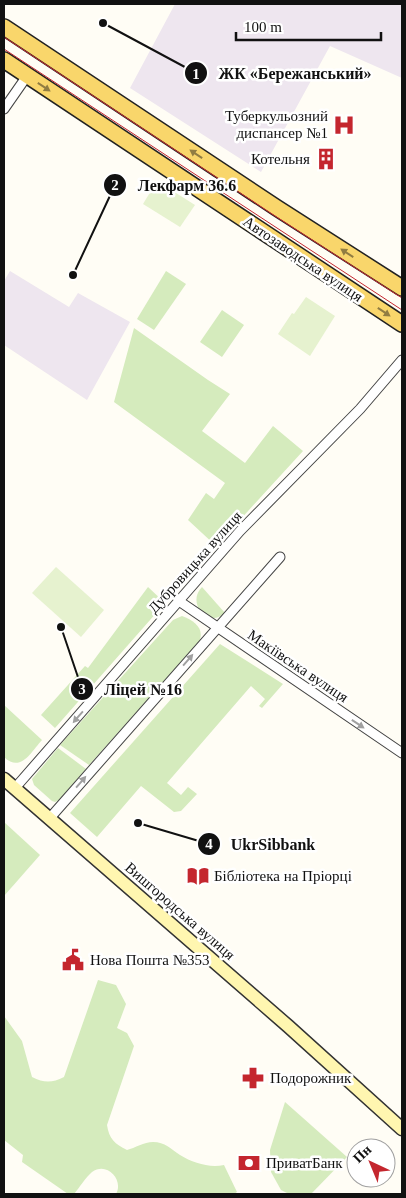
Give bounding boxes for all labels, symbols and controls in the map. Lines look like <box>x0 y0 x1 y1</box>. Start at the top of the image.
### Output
scale bar <box>236 10 381 42</box>
text: 100 m <box>244 19 282 35</box>
callout: ЖК «Бережанський» <box>184 58 382 89</box>
text: ЖК «Бережанський» <box>218 65 372 83</box>
text: 1 <box>192 66 200 82</box>
one-way arrow <box>38 83 51 92</box>
place label: Туберкульозний диспансер №1 <box>225 108 328 141</box>
hospital icon: Туберкульозний диспансер №1 <box>331 112 357 138</box>
building icon: Котельня <box>313 146 339 172</box>
one-way arrow <box>189 149 202 159</box>
place label: Котельня <box>251 151 310 167</box>
callout: Лекфарм 36.6 <box>103 170 246 201</box>
text: 2 <box>111 177 119 193</box>
text: Лекфарм 36.6 <box>138 177 236 195</box>
street label: Автозаводська вулиця <box>240 213 366 305</box>
one-way arrow <box>340 248 353 257</box>
one-way arrow <box>377 307 391 317</box>
street label: Дубровицька вулиця <box>145 508 245 616</box>
street label: Макіївська вулиця <box>245 627 351 706</box>
one-way arrow <box>183 653 194 666</box>
callout: Ліцей №16 <box>69 673 192 704</box>
text: 3 <box>78 681 86 697</box>
text: Ліцей №16 <box>104 681 182 698</box>
one-way arrow <box>72 710 83 723</box>
one-way arrow <box>352 719 365 729</box>
one-way arrow <box>75 776 86 788</box>
callout: UkrSibbank <box>196 829 326 860</box>
text: 4 <box>205 836 213 852</box>
text: UkrSibbank <box>231 836 315 853</box>
street label: Вишгородська вулиця <box>122 859 238 963</box>
library icon: Бібліотека на Пріорці <box>185 863 211 889</box>
place label: Бібліотека на Пріорці <box>214 868 352 884</box>
public building icon: Нова Пошта №353 <box>60 947 86 973</box>
place label: Нова Пошта №353 <box>90 952 209 968</box>
pharmacy icon: Подорожник <box>240 1065 266 1091</box>
place label: Подорожник <box>270 1070 352 1086</box>
north arrow <box>346 1138 396 1188</box>
text: Пн <box>350 1142 374 1166</box>
bank icon: ПриватБанк <box>236 1150 262 1176</box>
place label: ПриватБанк <box>266 1155 343 1171</box>

